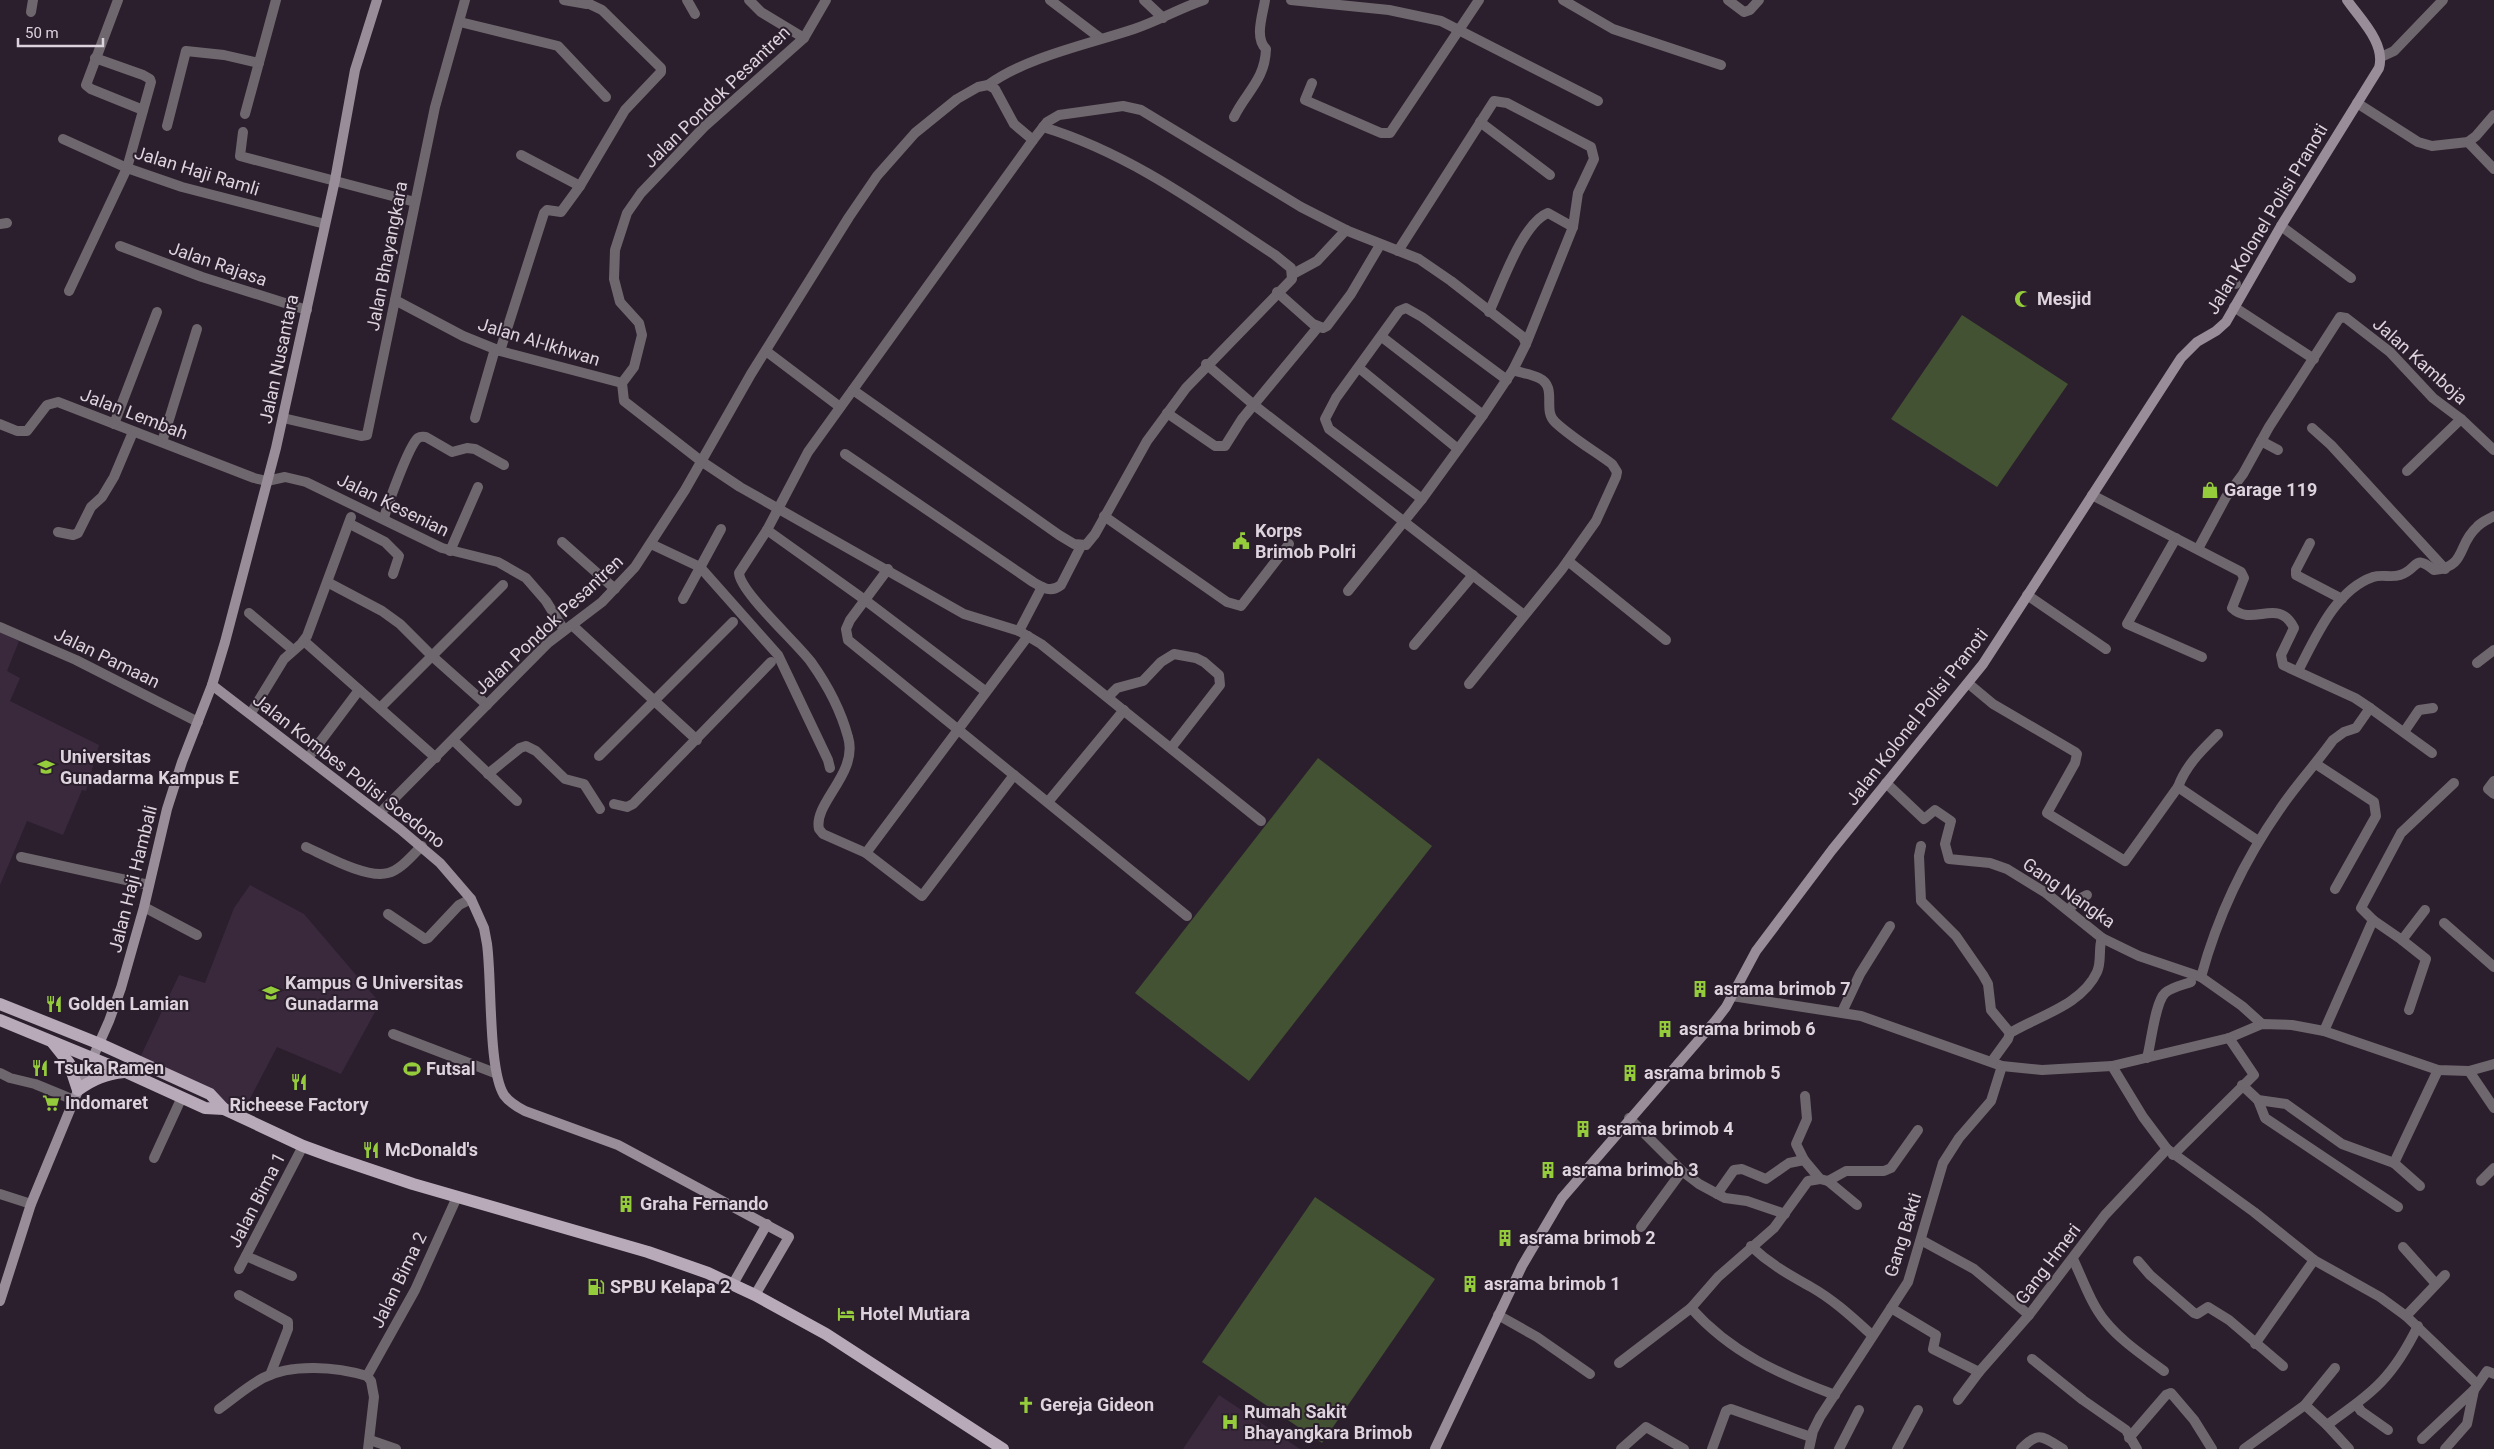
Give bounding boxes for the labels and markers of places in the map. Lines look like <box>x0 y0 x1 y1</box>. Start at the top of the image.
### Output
place label: Mesjid <box>2037 288 2091 309</box>
mosque icon: Mesjid <box>2013 289 2033 309</box>
place label: Garage 119 <box>2224 479 2317 500</box>
shop icon: Garage 119 <box>2200 480 2220 500</box>
place label: Korps Brimob Polri <box>1255 520 1356 562</box>
public building icon: Korps Brimob Polri <box>1231 531 1251 551</box>
place label: Universitas Gunadarma Kampus E <box>60 746 239 788</box>
school or university icon: Universitas Gunadarma Kampus E <box>36 757 56 777</box>
place label: Kampus G Universitas Gunadarma <box>285 972 463 1014</box>
place label: asrama brimob 7 <box>1714 978 1851 999</box>
building icon: asrama brimob 7 <box>1690 979 1710 999</box>
school or university icon: Kampus G Universitas Gunadarma <box>261 983 281 1003</box>
place label: Golden Lamian <box>68 993 189 1014</box>
restaurant icon: Golden Lamian <box>44 994 64 1014</box>
place label: asrama brimob 6 <box>1679 1018 1816 1039</box>
building icon: asrama brimob 6 <box>1655 1019 1675 1039</box>
place label: Tsuka Ramen <box>54 1057 164 1078</box>
restaurant icon: Tsuka Ramen <box>30 1058 50 1078</box>
place label: Futsal <box>426 1058 476 1079</box>
sports icon: Futsal <box>402 1059 422 1079</box>
place label: asrama brimob 5 <box>1644 1062 1781 1083</box>
building icon: asrama brimob 5 <box>1620 1063 1640 1083</box>
restaurant icon: Richeese Factory <box>289 1072 309 1092</box>
place label: Indomaret <box>65 1092 148 1113</box>
supermarket icon: Indomaret <box>41 1093 61 1113</box>
place label: Richeese Factory <box>229 1094 369 1115</box>
place label: asrama brimob 4 <box>1597 1118 1734 1139</box>
building icon: asrama brimob 4 <box>1573 1119 1593 1139</box>
place label: McDonald's <box>385 1139 478 1160</box>
restaurant icon: McDonald's <box>361 1140 381 1160</box>
place label: asrama brimob 3 <box>1562 1159 1699 1180</box>
building icon: asrama brimob 3 <box>1538 1160 1558 1180</box>
place label: Graha Fernando <box>640 1193 769 1214</box>
building icon: Graha Fernando <box>616 1194 636 1214</box>
place label: asrama brimob 2 <box>1519 1227 1656 1248</box>
building icon: asrama brimob 2 <box>1495 1228 1515 1248</box>
place label: asrama brimob 1 <box>1484 1273 1621 1294</box>
building icon: asrama brimob 1 <box>1460 1274 1480 1294</box>
place label: SPBU Kelapa 2 <box>610 1276 730 1297</box>
fuel station icon: SPBU Kelapa 2 <box>586 1277 606 1297</box>
place label: Hotel Mutiara <box>860 1303 971 1324</box>
hotel icon: Hotel Mutiara <box>836 1304 856 1324</box>
place label: Gereja Gideon <box>1040 1394 1154 1415</box>
church icon: Gereja Gideon <box>1016 1395 1036 1415</box>
place label: Rumah Sakit Bhayangkara Brimob <box>1244 1401 1412 1443</box>
hospital icon: Rumah Sakit Bhayangkara Brimob <box>1220 1412 1240 1432</box>

